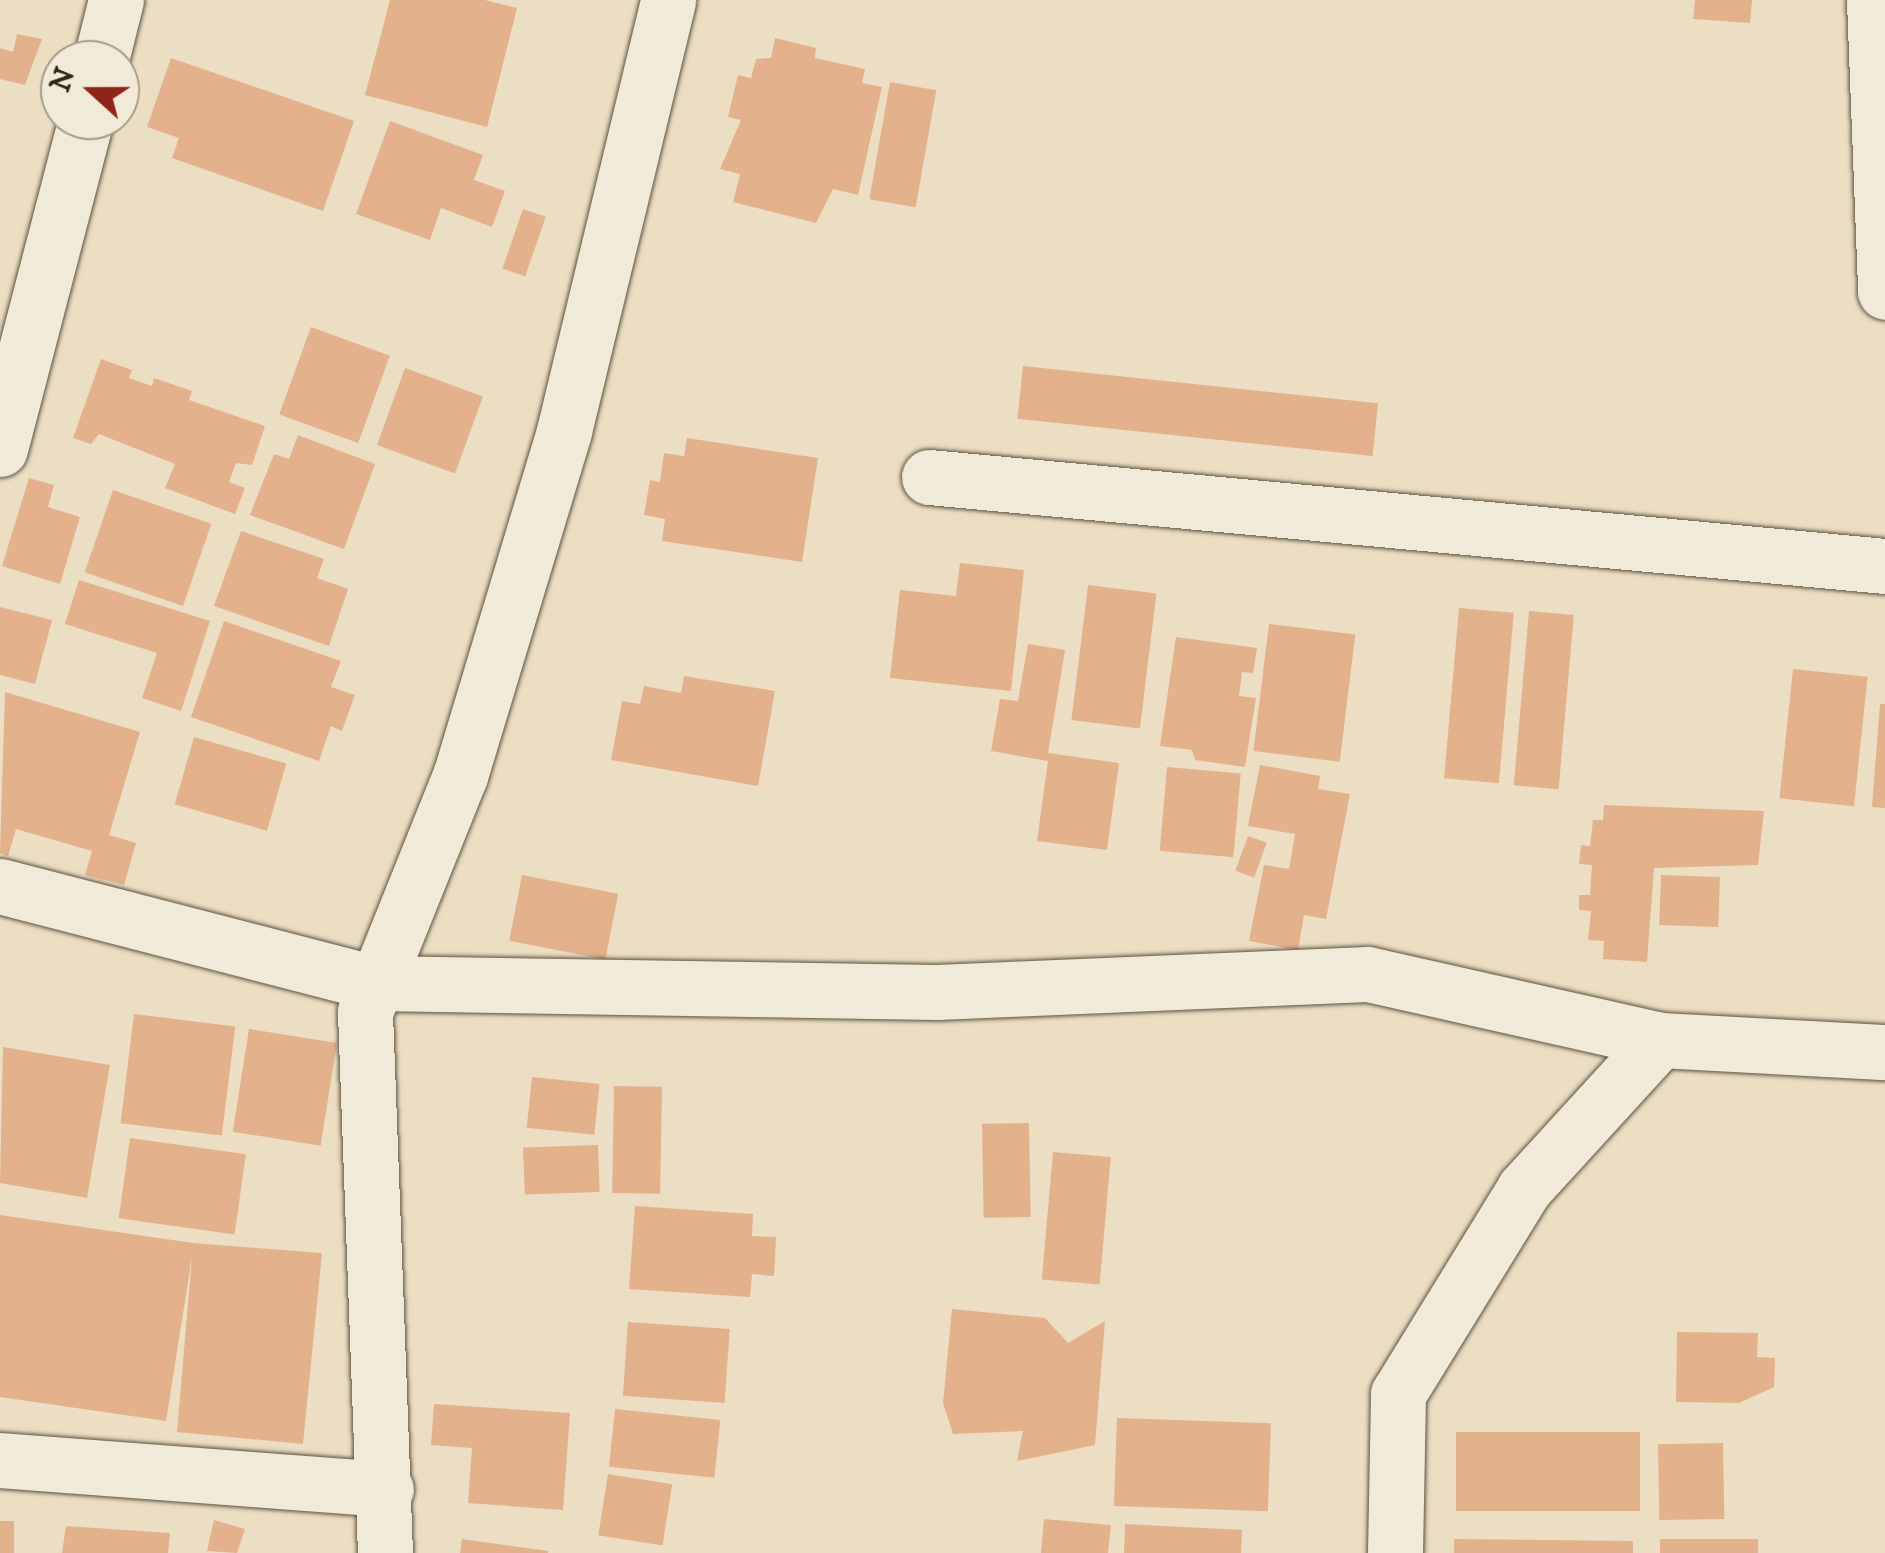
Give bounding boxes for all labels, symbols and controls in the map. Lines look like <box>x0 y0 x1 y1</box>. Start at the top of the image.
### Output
north arrow <box>40 40 140 140</box>
text: N <box>43 63 84 97</box>

